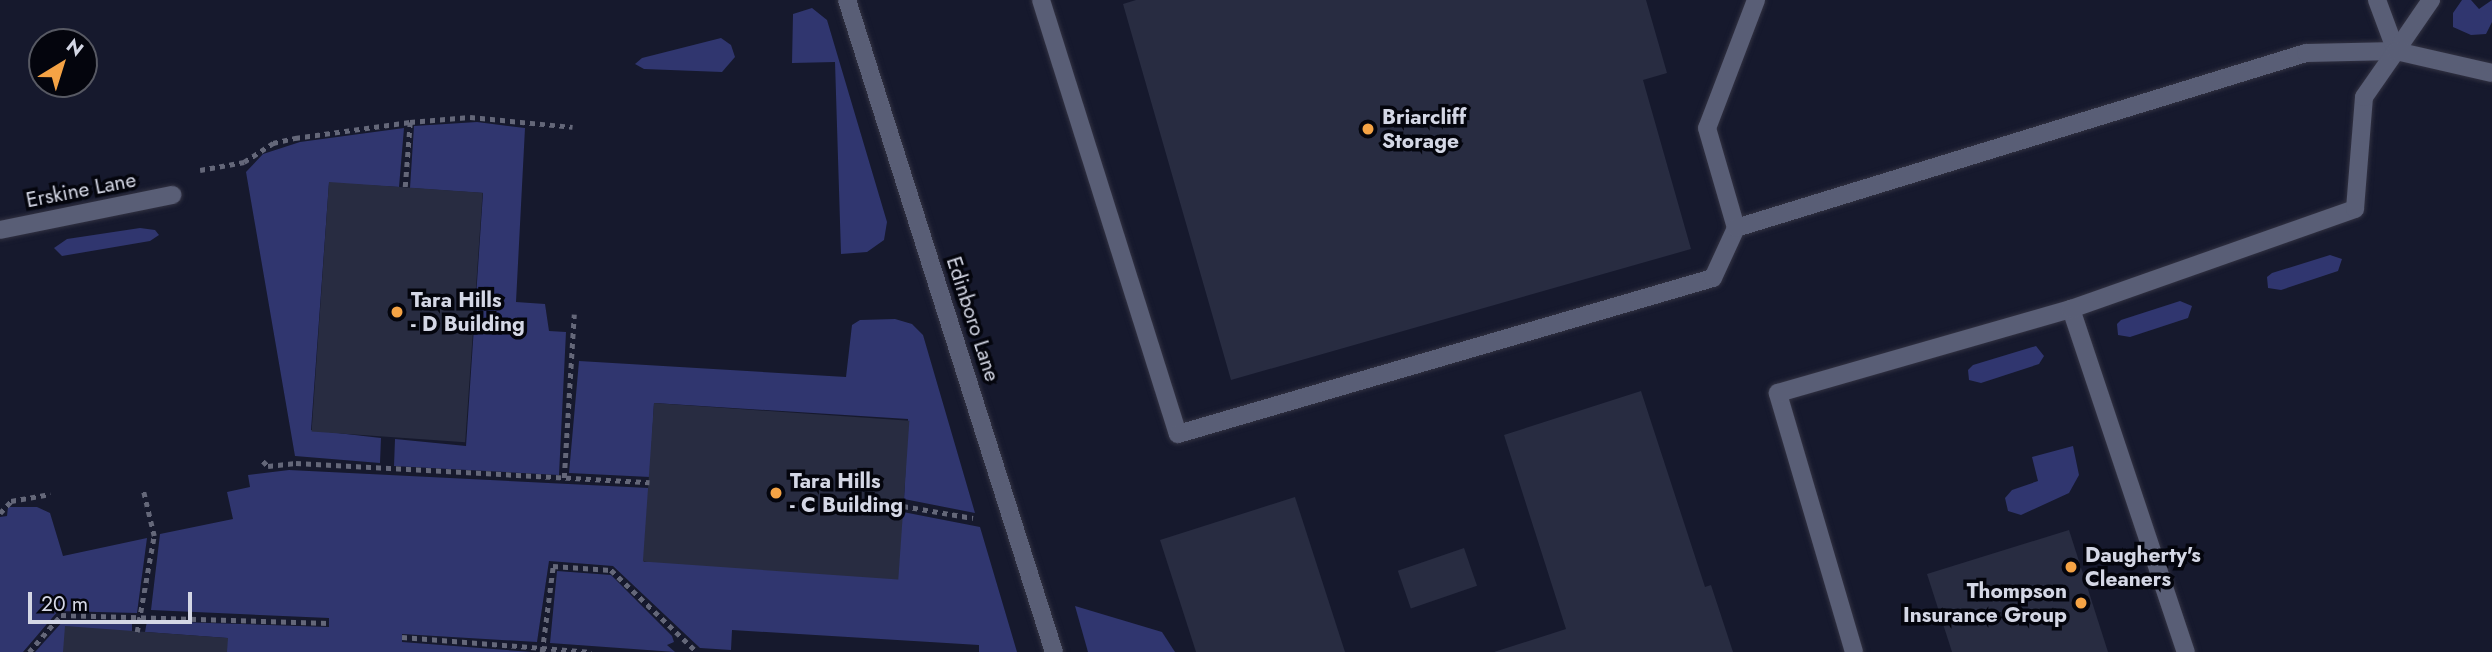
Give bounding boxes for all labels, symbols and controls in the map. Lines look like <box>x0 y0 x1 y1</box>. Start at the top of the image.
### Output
north arrow <box>28 28 98 98</box>
text: N <box>61 32 89 63</box>
place label: Briarcliff Storage <box>1382 104 1466 154</box>
marker: Briarcliff Storage <box>1360 121 1376 137</box>
street label: Erskine Lane <box>24 167 138 213</box>
street label: Edinboro Lane <box>941 254 1005 384</box>
place label: Tara Hills - D Building <box>411 287 525 337</box>
marker: Tara Hills - D Building <box>389 304 405 320</box>
place label: Tara Hills - C Building <box>790 468 903 518</box>
marker: Tara Hills - C Building <box>768 485 784 501</box>
place label: Daugherty's Cleaners <box>2085 542 2201 592</box>
marker: Daugherty's Cleaners <box>2063 559 2079 575</box>
scale bar <box>32 578 196 622</box>
place label: Thompson Insurance Group <box>1903 578 2067 628</box>
text: 20 m <box>41 589 88 619</box>
marker: Thompson Insurance Group <box>2073 595 2089 611</box>

